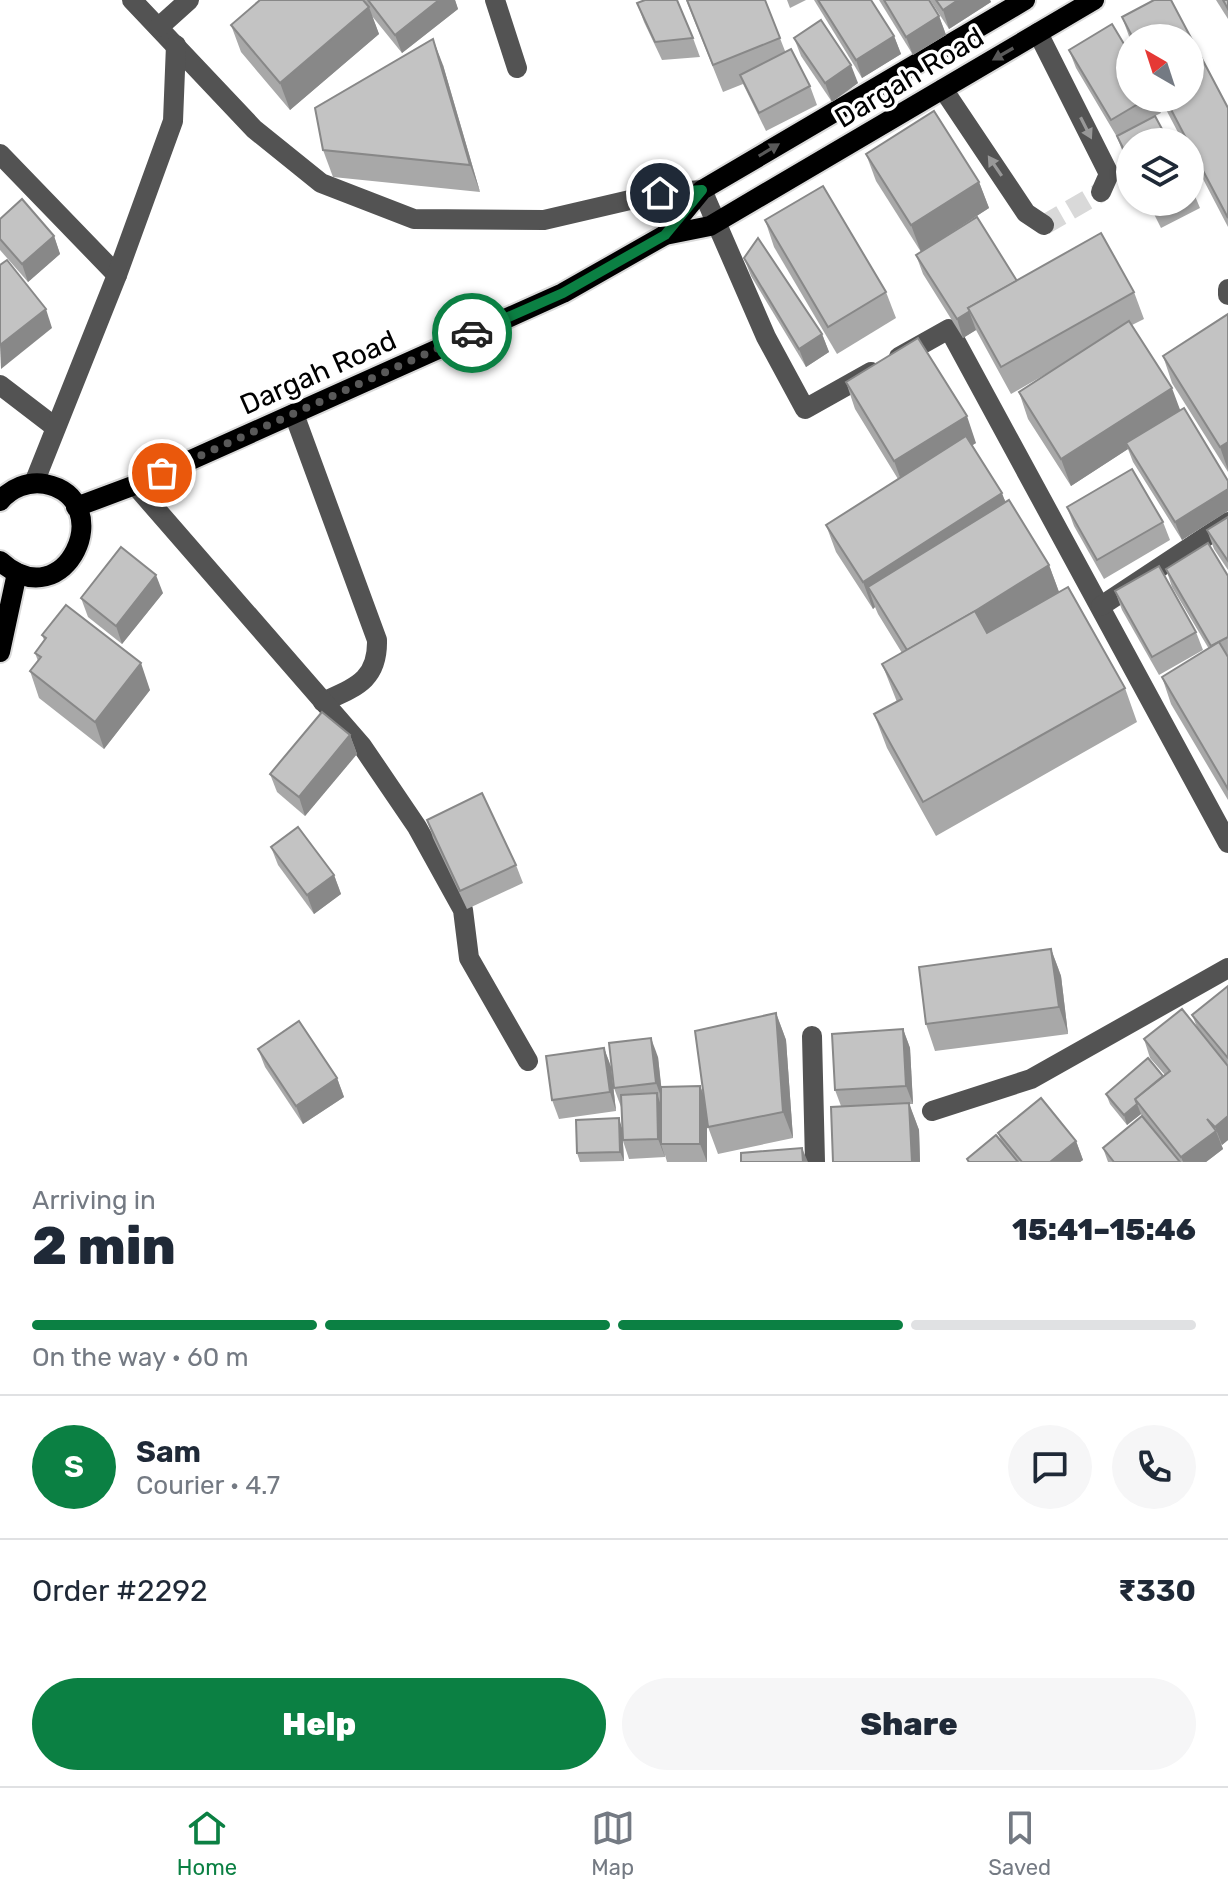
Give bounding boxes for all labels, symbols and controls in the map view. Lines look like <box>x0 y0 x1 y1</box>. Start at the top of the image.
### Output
street label: Dargah Road <box>829 20 990 135</box>
north arrow <box>1116 24 1204 112</box>
map controls <box>1116 24 1204 216</box>
one-way arrow <box>992 47 1014 61</box>
one-way arrow <box>1079 116 1093 139</box>
button: layers <box>1116 128 1204 216</box>
one-way arrow <box>758 143 780 157</box>
one-way arrow <box>988 156 1003 177</box>
pin <box>626 159 694 227</box>
icon: home <box>638 171 682 215</box>
courier <box>432 293 512 373</box>
icon: car <box>450 311 494 355</box>
street label: Dargah Road <box>235 323 401 422</box>
pin <box>128 439 196 507</box>
icon: bag <box>140 451 184 495</box>
text: Arriving in <box>32 1185 156 1216</box>
text: 15:41–15:46 <box>1012 1212 1196 1248</box>
text: 2 min <box>32 1215 176 1277</box>
text: On the way · 60 m <box>32 1342 249 1373</box>
button: chat <box>1008 1425 1092 1509</box>
button: phone <box>1112 1425 1196 1509</box>
text: Sam <box>136 1434 201 1470</box>
text: S <box>64 1449 84 1485</box>
text: Courier · 4.7 <box>136 1470 280 1501</box>
text: Order #2292 <box>32 1573 208 1609</box>
text: ₹330 <box>1118 1573 1196 1609</box>
button: Help <box>32 1678 606 1770</box>
button: Share <box>622 1678 1196 1770</box>
tab: Home <box>177 1806 237 1881</box>
tab: Map <box>591 1806 635 1881</box>
tab: Saved <box>988 1806 1051 1881</box>

